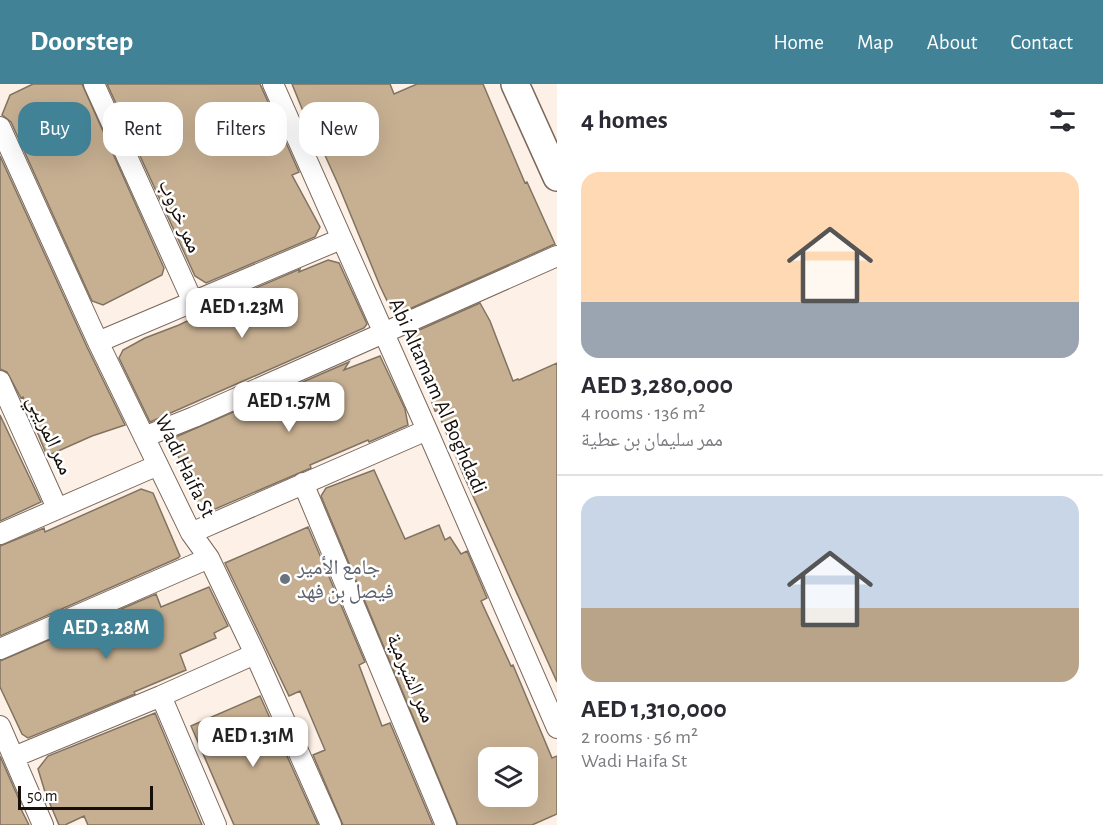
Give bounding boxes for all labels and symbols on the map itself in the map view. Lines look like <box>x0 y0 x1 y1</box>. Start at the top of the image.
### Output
street label: ممر خروب <box>154 176 205 256</box>
pin: AED 1.23M <box>173 288 311 339</box>
street label: Abi Altamam Al Boghdadi <box>385 295 491 497</box>
pin: AED 1.57M <box>220 382 358 433</box>
street label: ممر المريبي <box>18 392 77 480</box>
street label: Wadi Haifa St <box>151 411 219 521</box>
place label: جامع الأمير فيصل بن فهد <box>296 556 394 604</box>
marker: جامع الأمير فيصل بن فهد <box>278 572 292 586</box>
pin: AED 3.28M <box>37 609 175 660</box>
street label: ممر الشبرمية <box>382 630 439 726</box>
pin: AED 1.31M <box>184 717 322 768</box>
scale bar <box>18 783 153 810</box>

